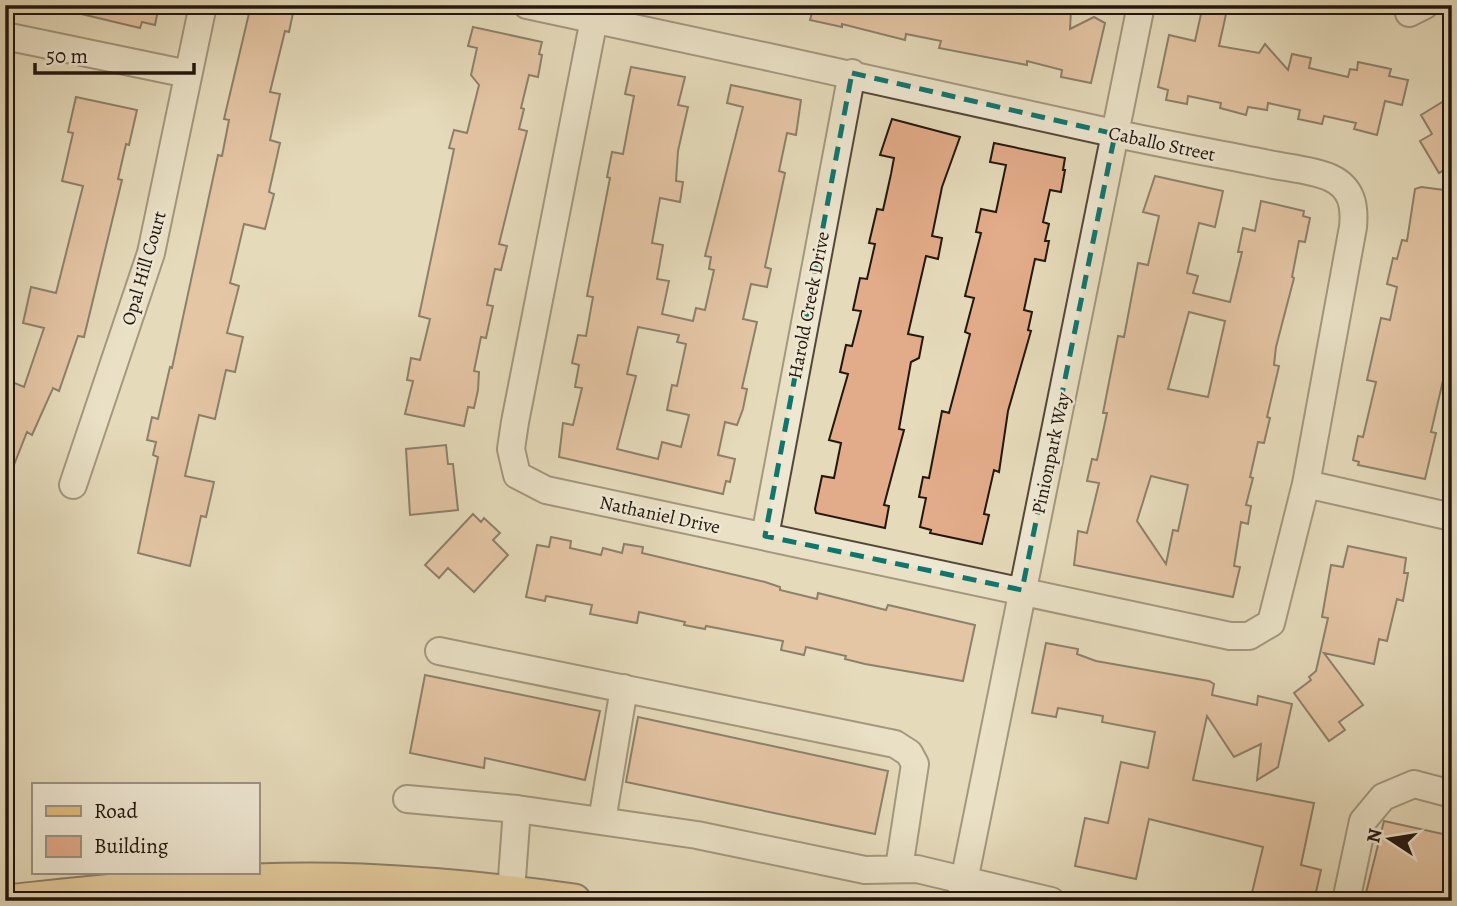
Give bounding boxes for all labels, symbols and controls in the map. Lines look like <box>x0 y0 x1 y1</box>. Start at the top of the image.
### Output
scale bar <box>35 32 194 76</box>
text: 50 m <box>46 42 88 70</box>
street label: Caballo Street <box>1106 120 1218 168</box>
street label: Opal Hill Court <box>115 208 173 328</box>
street label: Harold Creek Drive <box>782 229 836 381</box>
street label: Pinionpark Way <box>1025 389 1077 516</box>
street label: Nathaniel Drive <box>597 490 723 540</box>
legend <box>32 783 259 874</box>
text: Road <box>94 797 138 825</box>
north arrow <box>1356 804 1426 874</box>
text: N <box>1360 826 1389 845</box>
text: Building <box>94 832 169 860</box>

